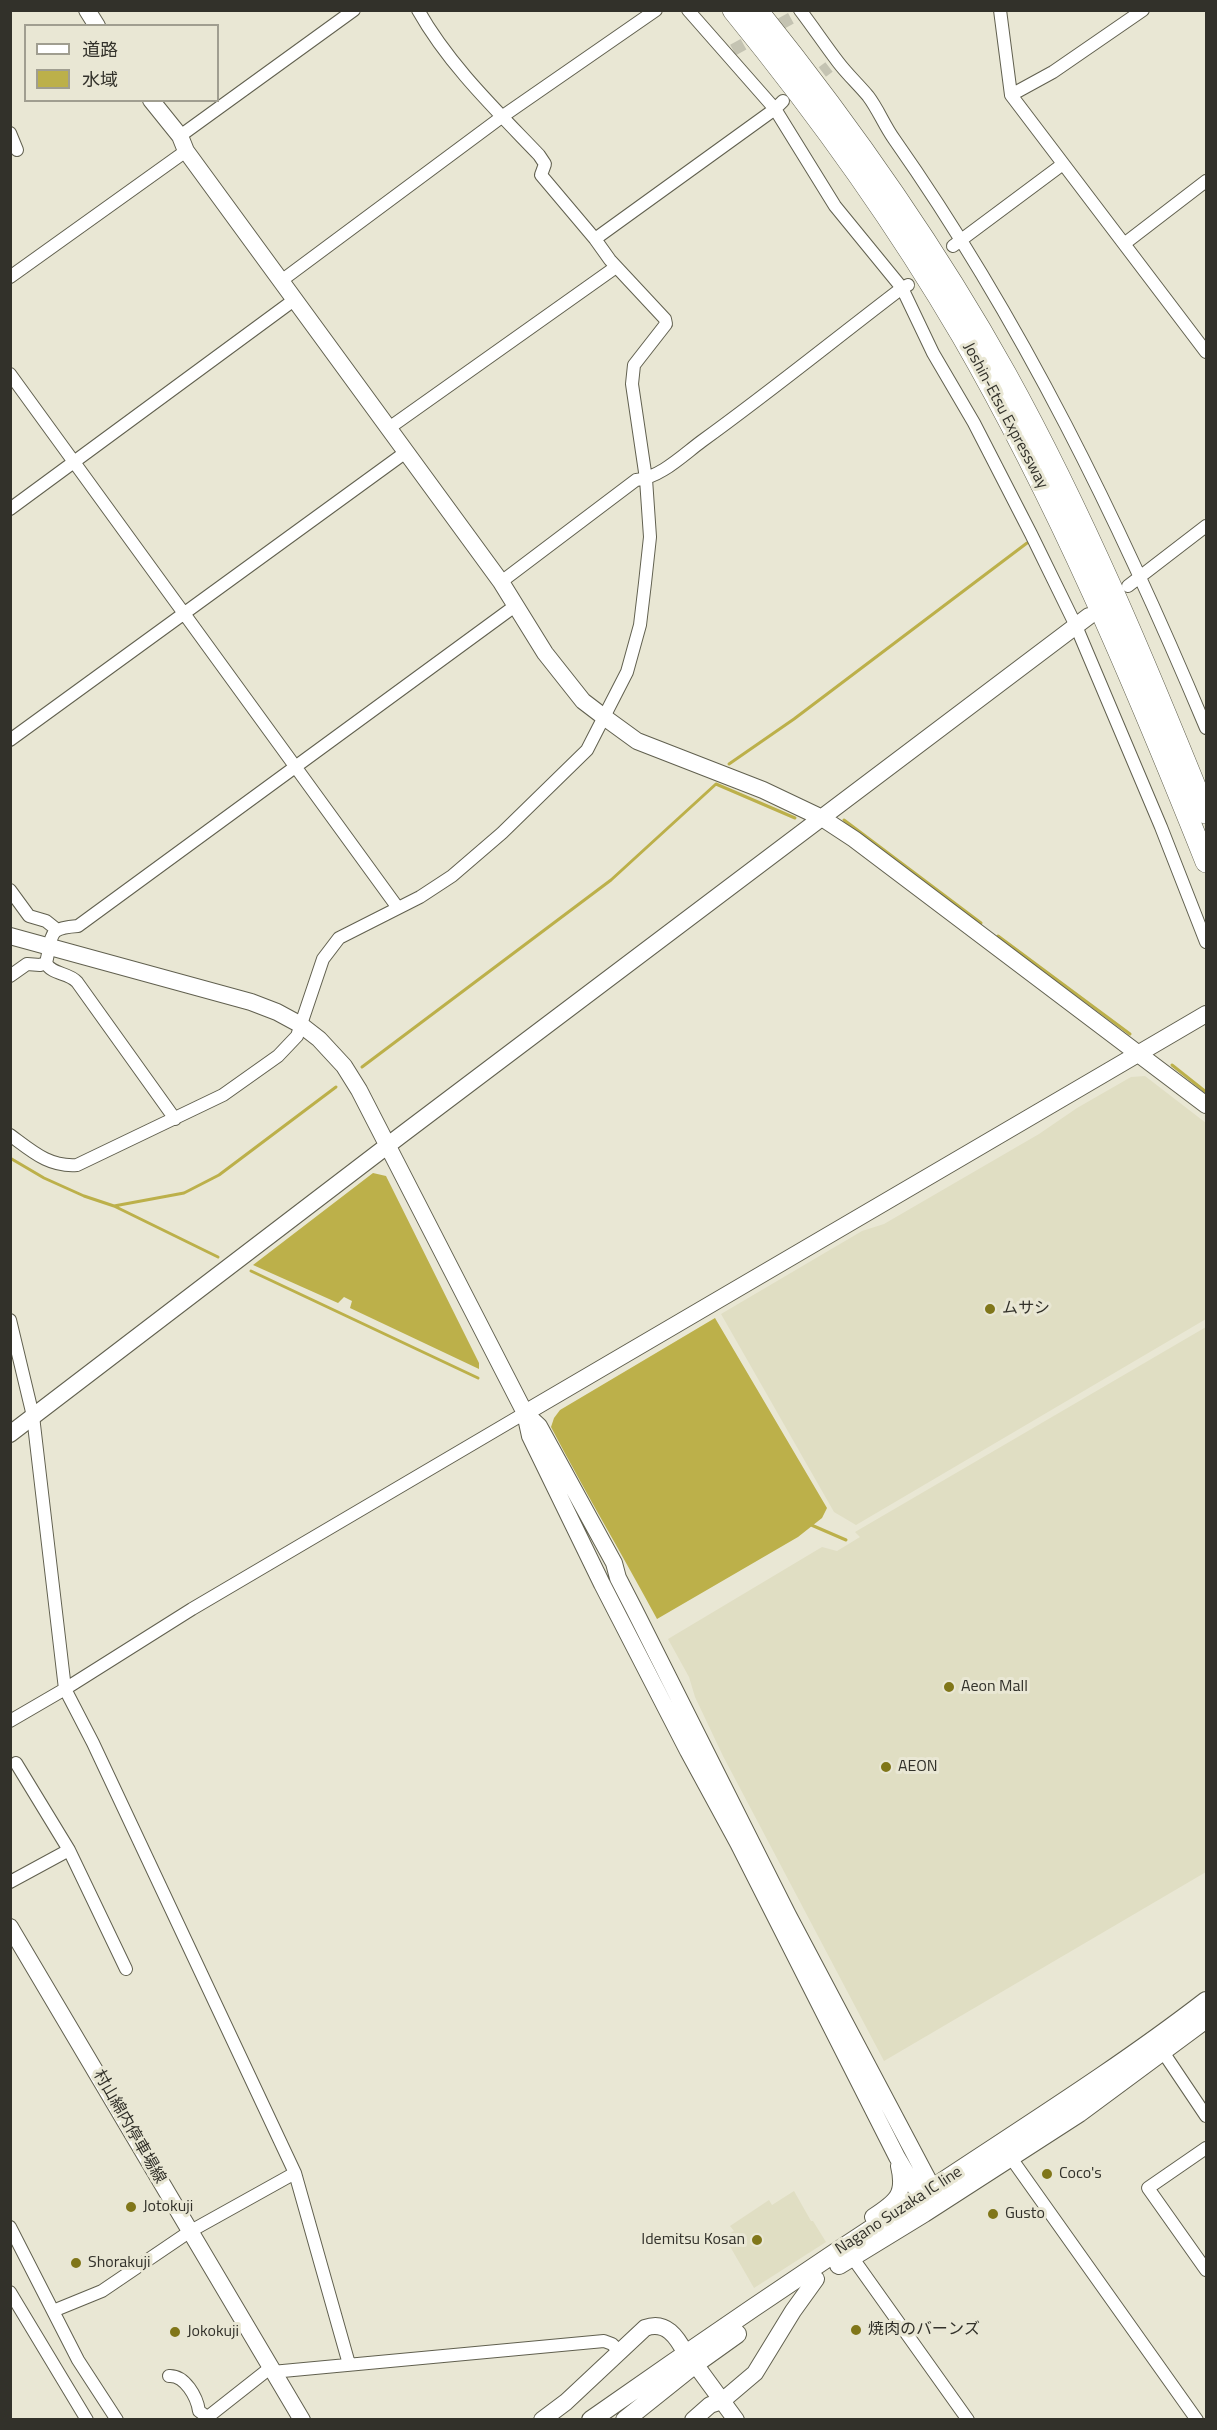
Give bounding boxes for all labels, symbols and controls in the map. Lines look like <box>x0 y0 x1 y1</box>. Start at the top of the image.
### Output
legend <box>24 24 219 102</box>
text: 道路 <box>82 36 118 63</box>
text: 水域 <box>82 66 118 93</box>
street label: Joshin-Etsu Expressway <box>958 340 1052 492</box>
place label: ムサシ <box>1002 1299 1050 1319</box>
marker: ムサシ <box>983 1302 997 1316</box>
place label: Aeon Mall <box>961 1677 1028 1697</box>
marker: Aeon Mall <box>942 1680 956 1694</box>
place label: AEON <box>898 1757 938 1777</box>
marker: AEON <box>879 1760 893 1774</box>
street label: 村山綿内停車場線 <box>89 2067 169 2187</box>
street label: Nagano Suzaka IC line <box>832 2163 966 2259</box>
place label: Coco's <box>1059 2164 1102 2184</box>
marker: Coco's <box>1040 2167 1054 2181</box>
place label: Jotokuji <box>143 2197 193 2217</box>
marker: Jotokuji <box>124 2200 138 2214</box>
place label: Gusto <box>1005 2204 1045 2224</box>
marker: Gusto <box>986 2207 1000 2221</box>
place label: Idemitsu Kosan <box>641 2230 745 2250</box>
marker: Idemitsu Kosan <box>750 2233 764 2247</box>
place label: Shorakuji <box>88 2253 150 2273</box>
marker: Shorakuji <box>69 2256 83 2270</box>
place label: 焼肉のバーンズ <box>868 2320 980 2340</box>
place label: Jokokuji <box>187 2322 239 2342</box>
marker: 焼肉のバーンズ <box>849 2323 863 2337</box>
marker: Jokokuji <box>168 2325 182 2339</box>

